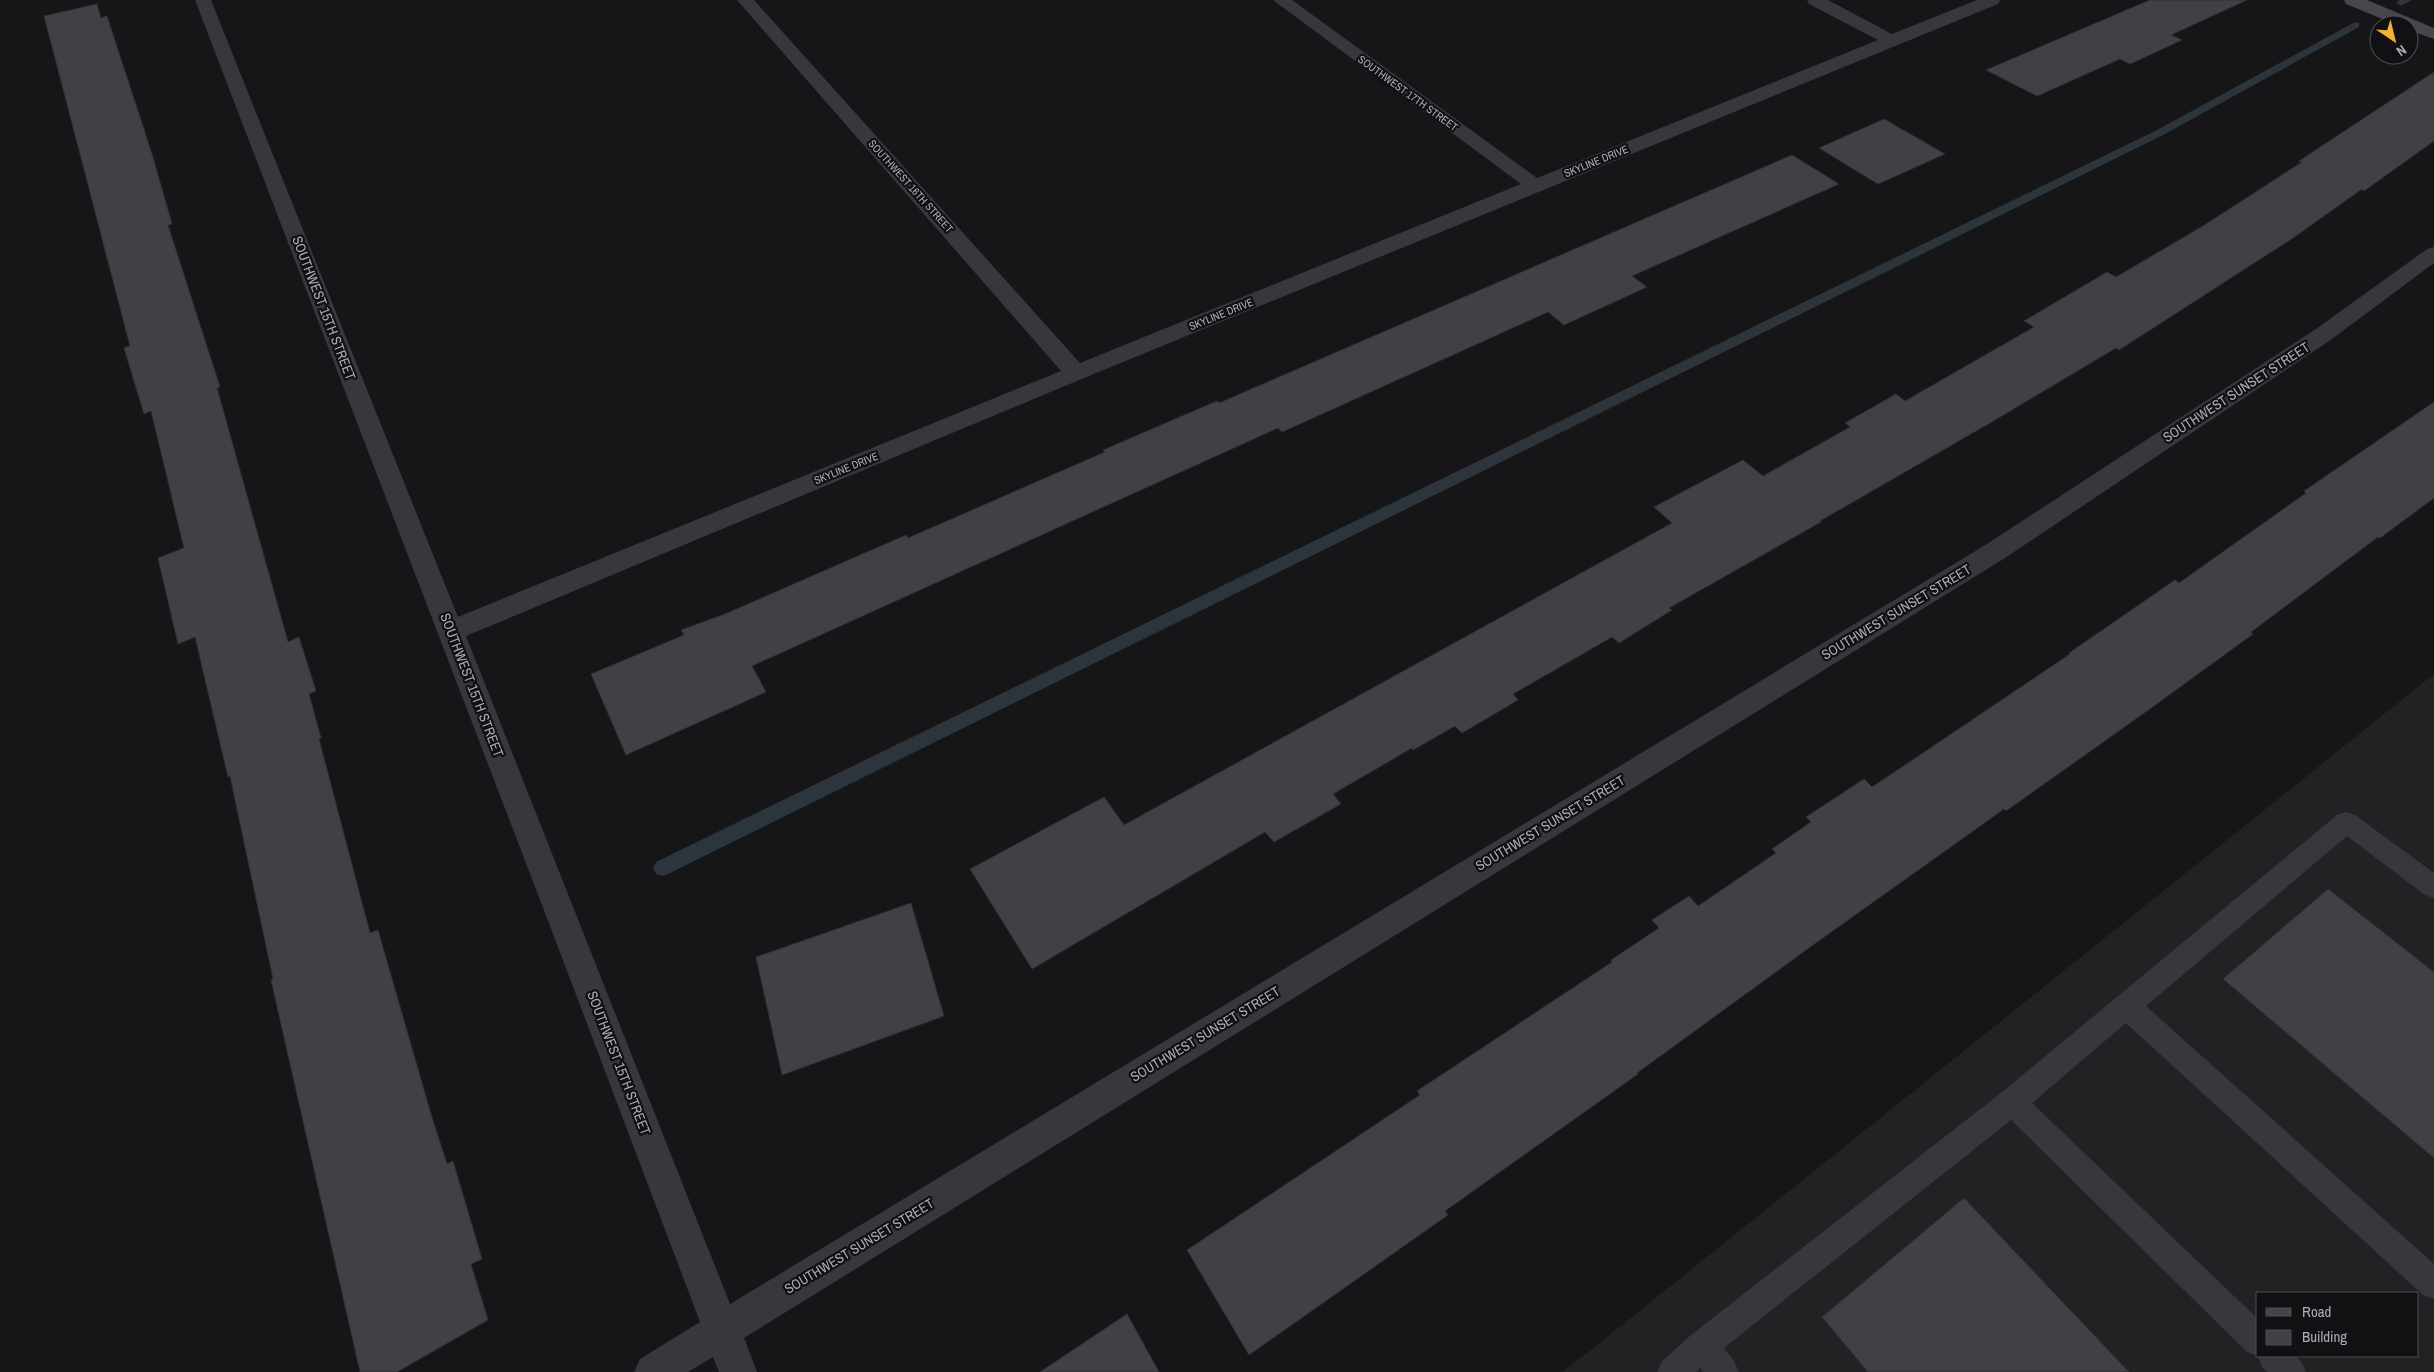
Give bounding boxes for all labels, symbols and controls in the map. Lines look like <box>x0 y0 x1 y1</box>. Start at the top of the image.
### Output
north arrow <box>2369 15 2419 65</box>
text: N <box>2393 41 2410 60</box>
street label: SOUTHWEST 17TH STREET <box>1355 52 1461 134</box>
street label: SOUTHWEST 16TH STREET <box>866 137 957 236</box>
street label: SKYLINE DRIVE <box>1562 142 1630 180</box>
street label: SOUTHWEST 15TH STREET <box>288 233 360 383</box>
street label: SKYLINE DRIVE <box>1187 295 1255 333</box>
street label: SOUTHWEST SUNSET STREET <box>2159 338 2313 446</box>
street label: SKYLINE DRIVE <box>812 449 880 487</box>
street label: SOUTHWEST SUNSET STREET <box>1818 560 1974 664</box>
street label: SOUTHWEST 15TH STREET <box>436 610 508 760</box>
street label: SOUTHWEST SUNSET STREET <box>1472 771 1628 875</box>
street label: SOUTHWEST SUNSET STREET <box>1127 982 1283 1086</box>
street label: SOUTHWEST 15TH STREET <box>583 988 655 1138</box>
street label: SOUTHWEST SUNSET STREET <box>781 1194 937 1298</box>
legend <box>2256 1292 2419 1357</box>
text: Road <box>2302 1301 2331 1322</box>
text: Building <box>2302 1326 2347 1347</box>

